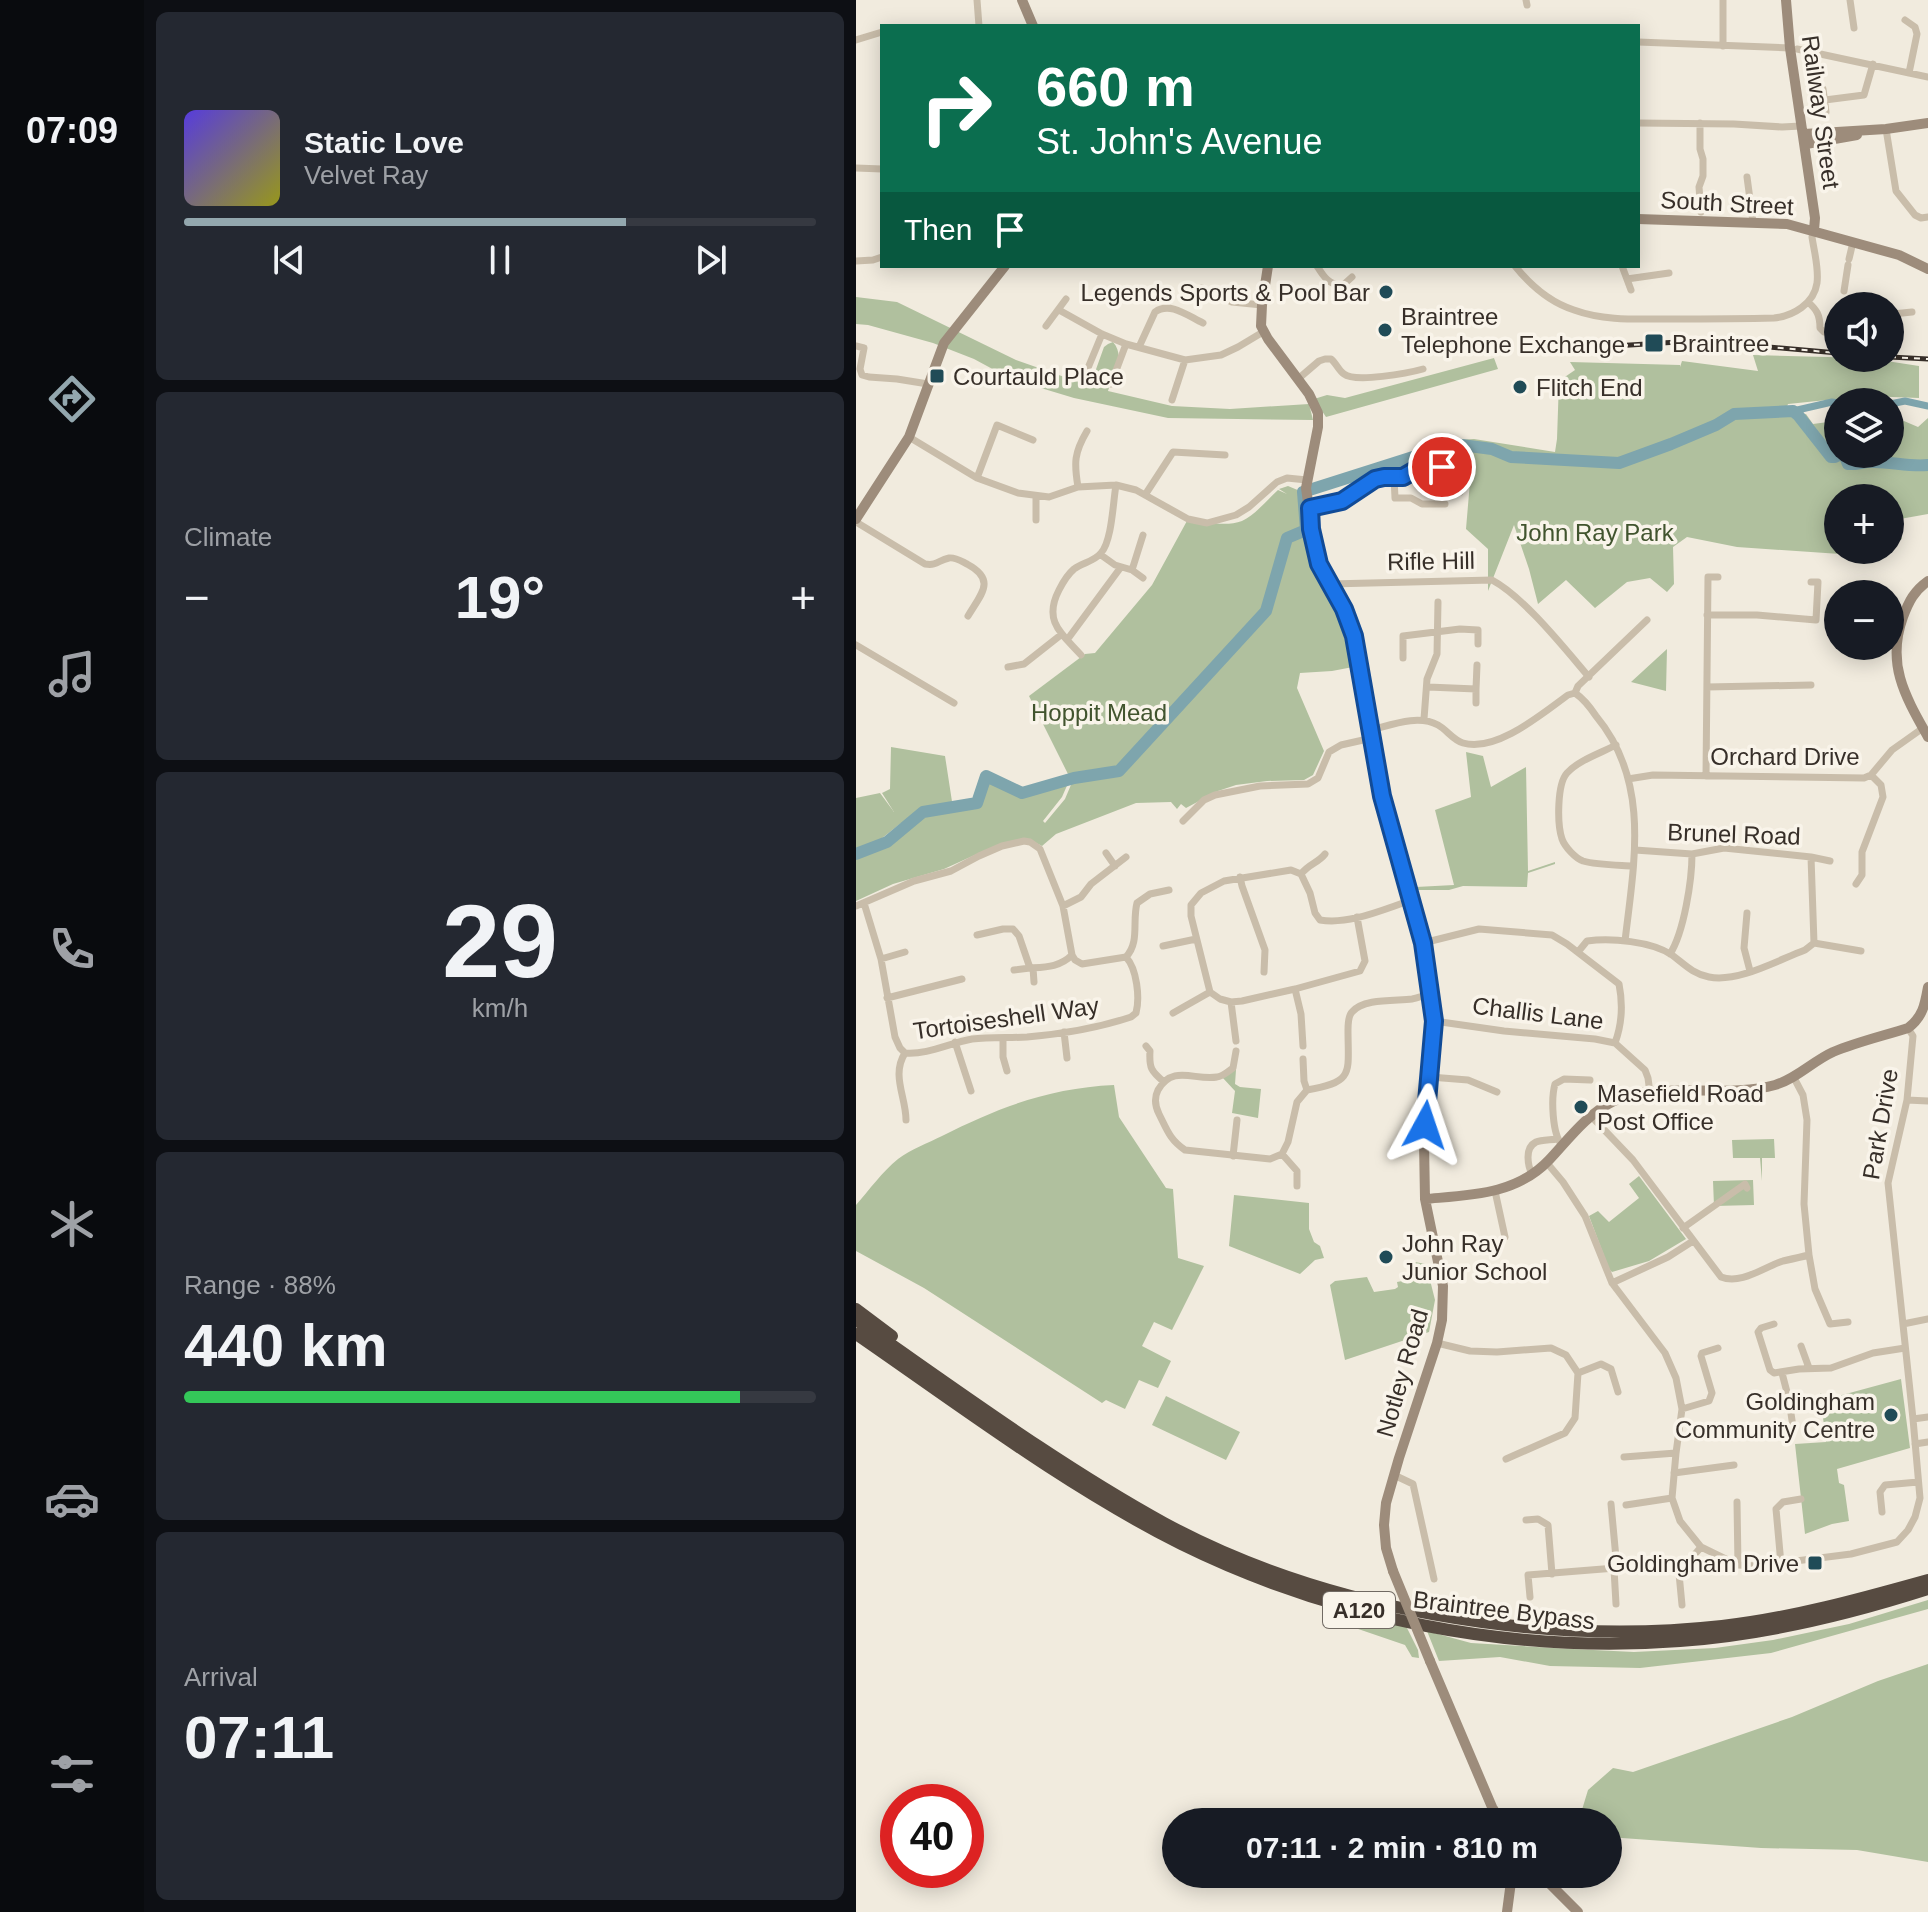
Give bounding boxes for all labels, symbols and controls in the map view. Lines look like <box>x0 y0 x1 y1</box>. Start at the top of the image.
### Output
street label: Railway Street <box>1797 34 1845 191</box>
text: 660 m <box>1036 55 1195 118</box>
icon: right <box>904 56 1008 160</box>
text: 07:09 <box>26 110 118 151</box>
text: St. John's Avenue <box>1036 121 1322 162</box>
text: Static Love <box>304 126 464 159</box>
text: Velvet Ray <box>304 160 428 190</box>
street label: South Street <box>1660 186 1795 220</box>
icon: arrive <box>988 208 1032 252</box>
text: Then <box>904 213 972 246</box>
icon: previous <box>267 238 311 282</box>
icon: pause <box>478 238 522 282</box>
icon: next <box>689 238 733 282</box>
place label: Legends Sports & Pool Bar <box>1080 279 1370 306</box>
marker: Legends Sports & Pool Bar <box>1377 283 1395 301</box>
map controls <box>1824 292 1904 660</box>
button: sound <box>1824 292 1904 372</box>
place label: Braintree Telephone Exchange <box>1401 303 1625 358</box>
marker: Braintree Telephone Exchange <box>1376 321 1394 339</box>
place label: Braintree <box>1672 330 1769 357</box>
marker: Braintree <box>1643 332 1665 354</box>
place label: Courtauld Place <box>953 363 1124 390</box>
marker: Courtauld Place <box>928 367 946 385</box>
icon: directions <box>44 371 100 427</box>
place label: Flitch End <box>1536 374 1643 401</box>
marker: Flitch End <box>1511 378 1529 396</box>
button: layers <box>1824 388 1904 468</box>
pin <box>1408 433 1476 501</box>
icon: arrive <box>1420 445 1464 489</box>
button: + <box>1824 484 1904 564</box>
park label: John Ray Park <box>1516 519 1675 546</box>
text: Climate <box>184 522 272 552</box>
street label: Rifle Hill <box>1387 547 1475 575</box>
text: 19° <box>455 564 545 631</box>
text: − <box>184 573 210 622</box>
text: + <box>790 573 816 622</box>
button: − <box>1824 580 1904 660</box>
icon: music <box>44 646 100 702</box>
park label: Hoppit Mead <box>1031 699 1167 726</box>
street label: Orchard Drive <box>1710 743 1860 770</box>
street label: Brunel Road <box>1667 818 1801 850</box>
text: 29 <box>442 883 558 999</box>
icon: phone <box>44 921 100 977</box>
street label: Tortoiseshell Way <box>911 992 1101 1044</box>
street label: Challis Lane <box>1471 992 1605 1034</box>
text: km/h <box>472 993 528 1023</box>
street label: Park Drive <box>1857 1066 1903 1182</box>
place label: Masefield Road Post Office <box>1597 1080 1764 1135</box>
position arrow <box>1383 1083 1467 1167</box>
marker: Masefield Road Post Office <box>1572 1098 1590 1116</box>
icon: climate <box>44 1196 100 1252</box>
place label: John Ray Junior School <box>1402 1230 1547 1285</box>
marker: John Ray Junior School <box>1377 1248 1395 1266</box>
text: Range · 88% <box>184 1270 336 1300</box>
street label: Notley Road <box>1371 1306 1433 1440</box>
text: 440 km <box>184 1312 388 1379</box>
place label: Goldingham Community Centre <box>1675 1388 1875 1443</box>
marker: Goldingham Community Centre <box>1882 1406 1900 1424</box>
icon: car <box>44 1471 100 1527</box>
place label: Goldingham Drive <box>1607 1550 1799 1577</box>
marker: Goldingham Drive <box>1806 1554 1824 1572</box>
street label: Braintree Bypass <box>1412 1585 1596 1635</box>
road number: A120 <box>1323 1592 1395 1628</box>
text: Arrival <box>184 1662 258 1692</box>
text: 07:11 <box>184 1704 334 1771</box>
icon: filters <box>44 1746 100 1802</box>
speed limit sign: 40 <box>880 1784 984 1888</box>
text: 07:11 · 2 min · 810 m <box>1246 1831 1538 1864</box>

